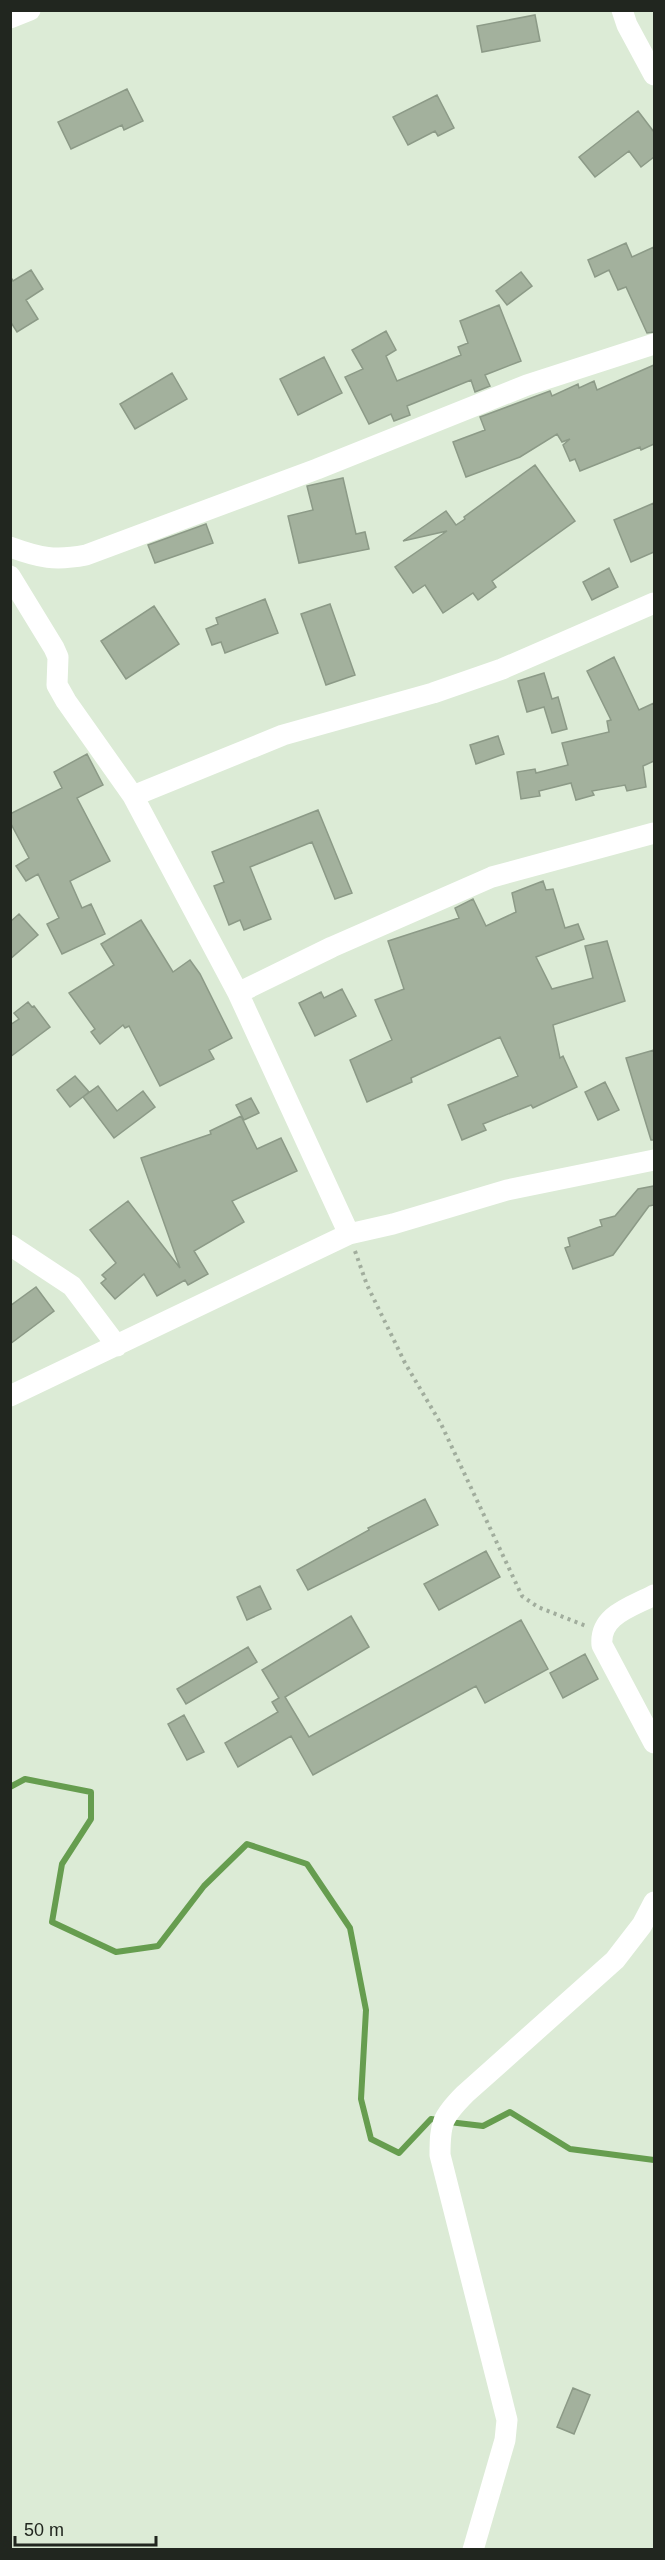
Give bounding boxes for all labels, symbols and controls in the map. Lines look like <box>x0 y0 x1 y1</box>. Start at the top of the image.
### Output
scale bar <box>15 2509 156 2547</box>
text: 50 m <box>24 2520 64 2540</box>

